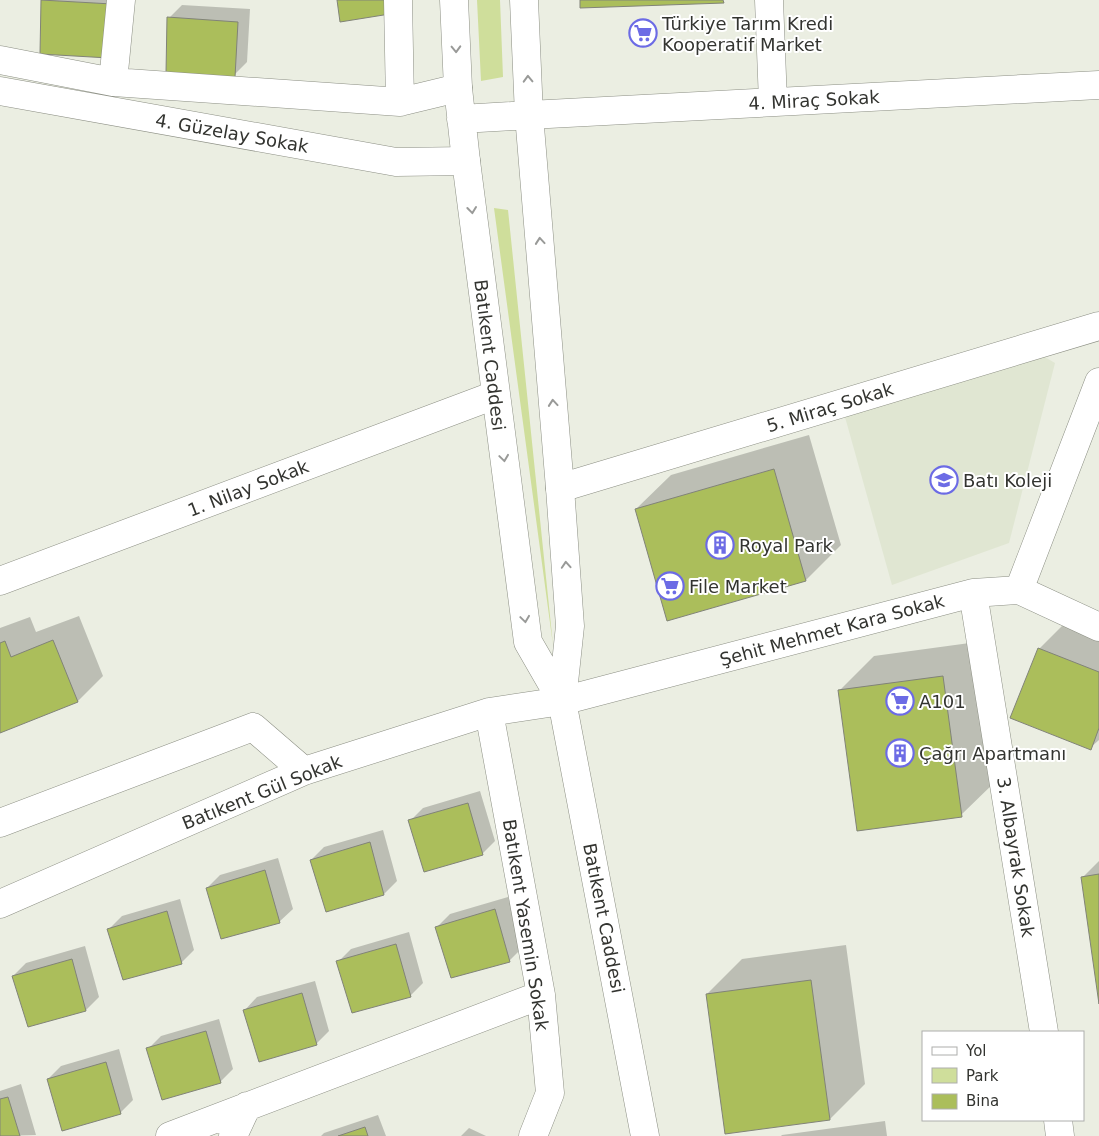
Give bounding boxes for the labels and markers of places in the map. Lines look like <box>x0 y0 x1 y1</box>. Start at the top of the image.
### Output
place label: Türkiye Tarım Kredi Kooperatif Market <box>661 13 833 55</box>
supermarket icon: Türkiye Tarım Kredi Kooperatif Market <box>628 18 658 48</box>
school or university icon: Batı Koleji <box>929 465 959 495</box>
place label: Batı Koleji <box>963 470 1052 491</box>
building icon: Royal Park <box>705 530 735 560</box>
place label: Royal Park <box>739 535 834 556</box>
supermarket icon: File Market <box>655 571 685 601</box>
place label: File Market <box>689 576 787 597</box>
supermarket icon: A101 <box>885 686 915 716</box>
place label: A101 <box>919 691 966 712</box>
building icon: Çağrı Apartmanı <box>885 738 915 768</box>
place label: Çağrı Apartmanı <box>919 743 1066 764</box>

